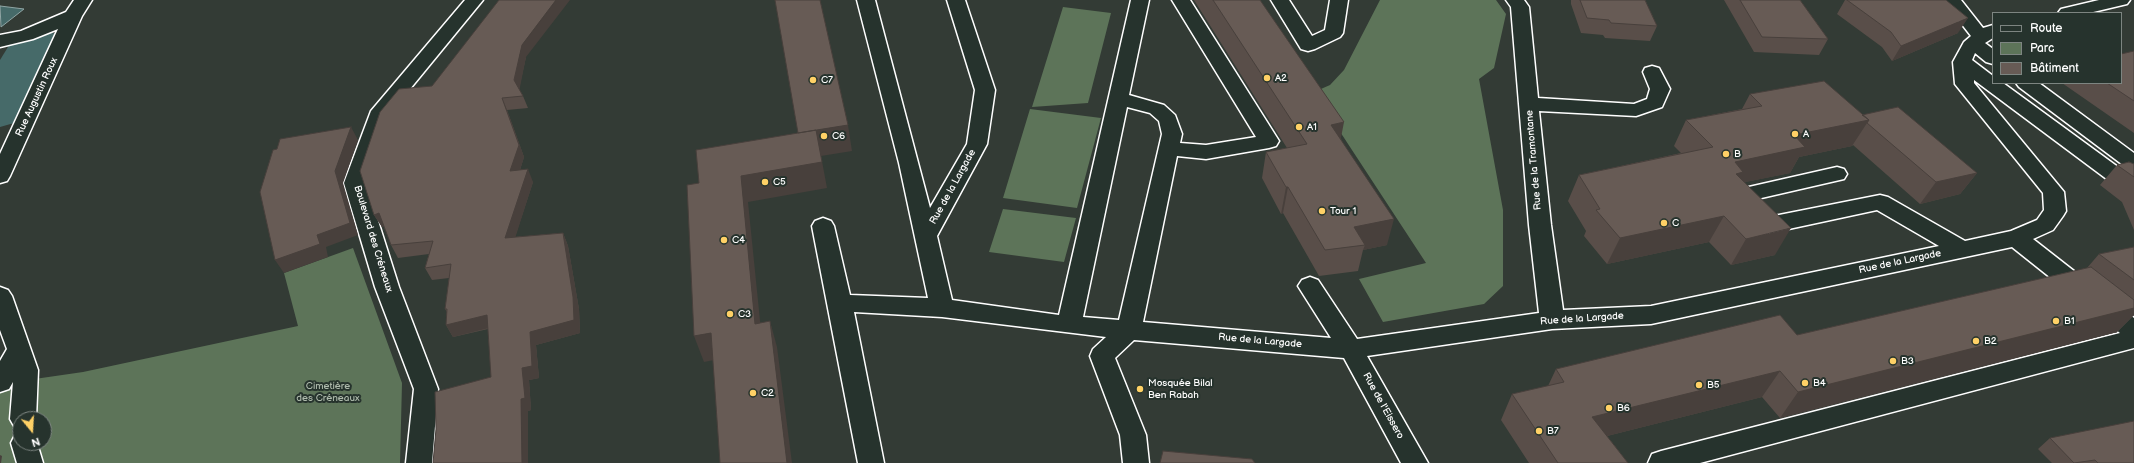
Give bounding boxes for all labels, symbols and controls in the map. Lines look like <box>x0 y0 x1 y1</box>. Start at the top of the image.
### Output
legend <box>1992 12 2122 84</box>
text: Route <box>2030 21 2062 36</box>
text: Parc <box>2030 41 2054 56</box>
street label: Rue Augustin Roux <box>13 56 61 138</box>
text: Bâtiment <box>2030 61 2079 76</box>
place label: A2 <box>1275 72 1287 84</box>
marker: A2 <box>1262 73 1272 83</box>
place label: C7 <box>821 74 833 86</box>
marker: C7 <box>808 75 818 85</box>
street label: Rue de la Tramontane <box>1524 109 1544 211</box>
place label: A1 <box>1307 121 1317 133</box>
marker: A1 <box>1294 122 1304 132</box>
place label: A <box>1803 128 1809 140</box>
marker: A <box>1790 129 1800 139</box>
place label: C6 <box>832 130 845 142</box>
marker: C6 <box>819 131 829 141</box>
street label: Rue de la Largade <box>927 147 979 227</box>
place label: B <box>1734 148 1741 160</box>
marker: B <box>1721 149 1731 159</box>
place label: C5 <box>773 176 786 188</box>
marker: C5 <box>760 177 770 187</box>
street label: Boulevard des Créneaux <box>351 184 395 294</box>
place label: Tour 1 <box>1330 205 1356 217</box>
marker: Tour 1 <box>1317 206 1327 216</box>
place label: C <box>1672 217 1679 229</box>
marker: C <box>1659 218 1669 228</box>
place label: C4 <box>732 234 745 246</box>
marker: C4 <box>719 235 729 245</box>
street label: Rue de la Largade <box>1858 247 1942 277</box>
place label: C3 <box>738 308 751 320</box>
marker: C3 <box>725 309 735 319</box>
street label: Rue de la Largade <box>1540 310 1624 328</box>
place label: B1 <box>2064 315 2075 327</box>
marker: B1 <box>2051 316 2061 326</box>
street label: Rue de la Largade <box>1218 331 1302 351</box>
place label: B2 <box>1984 335 1997 347</box>
marker: B2 <box>1971 336 1981 346</box>
place label: B3 <box>1901 355 1914 367</box>
marker: B3 <box>1888 356 1898 366</box>
street label: Rue de l'Eissero <box>1360 371 1406 441</box>
place label: Mosquée Bilal Ben Rabah <box>1148 377 1213 400</box>
place label: B4 <box>1813 377 1826 389</box>
marker: B4 <box>1800 378 1810 388</box>
place label: B5 <box>1707 379 1720 391</box>
park label: Cimetière des Créneaux <box>296 380 360 404</box>
marker: B5 <box>1694 380 1704 390</box>
marker: Mosquée Bilal Ben Rabah <box>1135 384 1145 394</box>
place label: C2 <box>761 387 774 399</box>
marker: C2 <box>748 388 758 398</box>
place label: B6 <box>1617 402 1630 414</box>
marker: B6 <box>1604 403 1614 413</box>
north arrow <box>12 411 52 451</box>
place label: B7 <box>1547 425 1559 437</box>
marker: B7 <box>1534 426 1544 436</box>
text: N <box>30 434 42 449</box>

